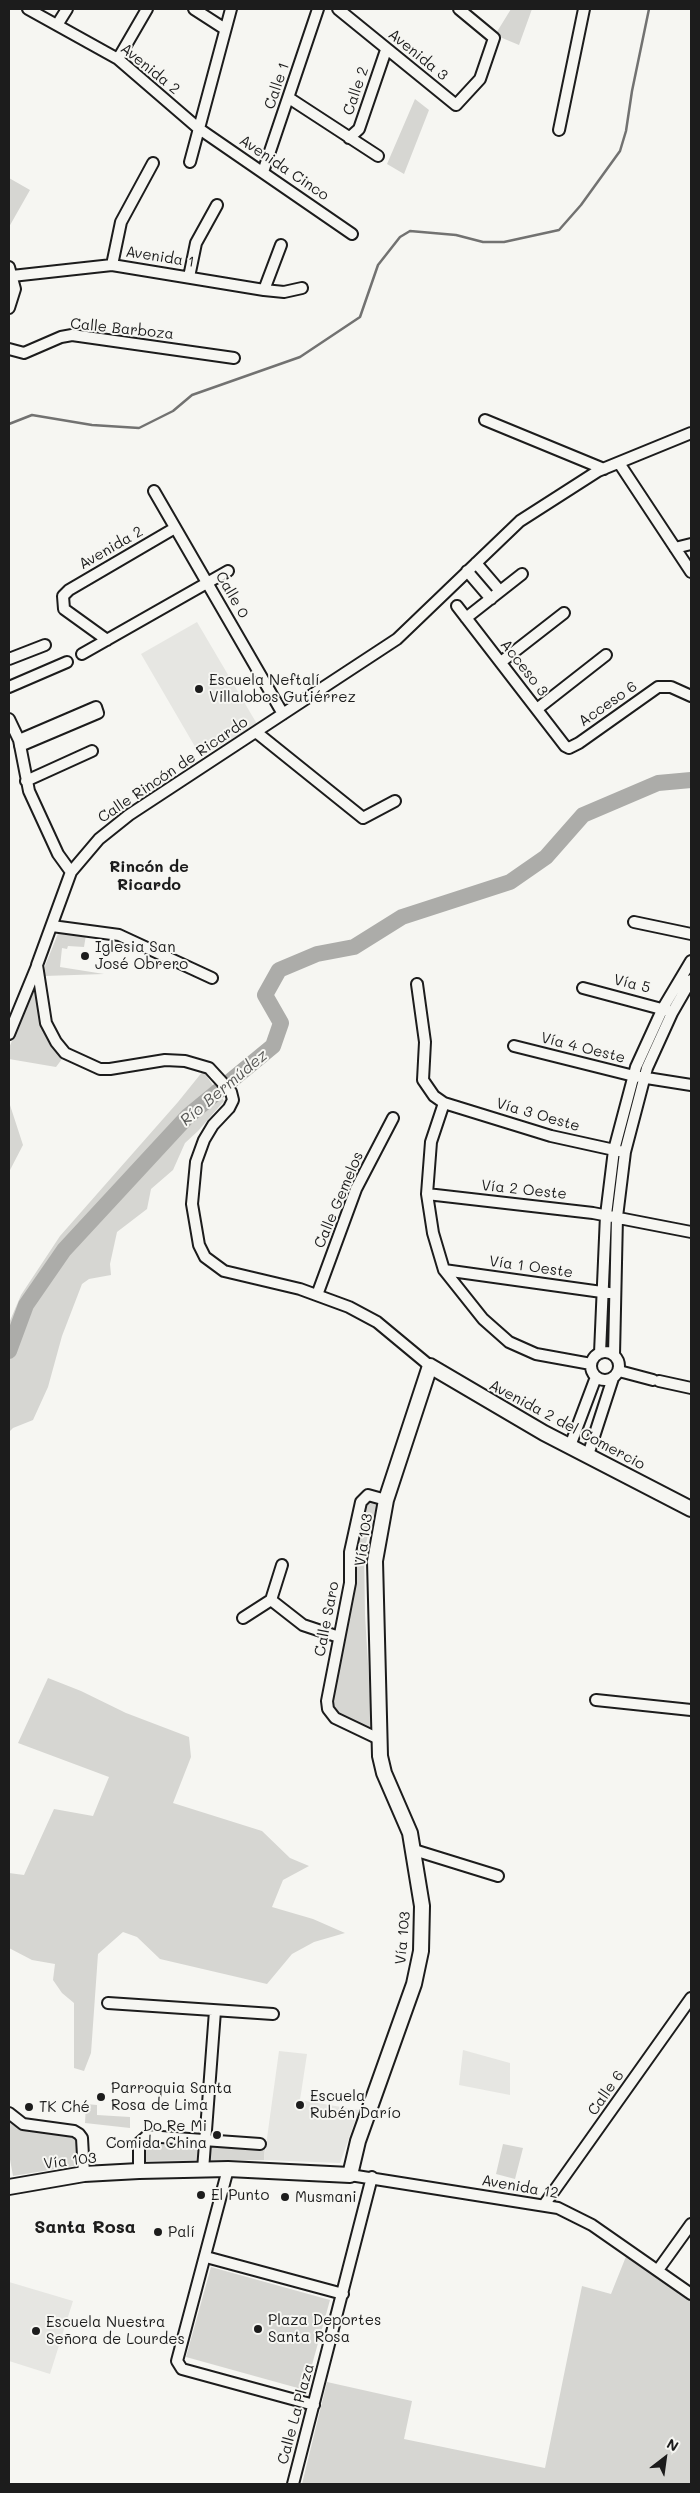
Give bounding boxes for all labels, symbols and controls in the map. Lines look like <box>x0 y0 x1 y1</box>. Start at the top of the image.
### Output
street label: Avenida 3 <box>385 26 451 84</box>
street label: Avenida 2 <box>117 40 183 98</box>
street label: Calle 1 <box>261 60 293 112</box>
street label: Calle 2 <box>339 64 373 118</box>
street label: Avenida Cinco <box>236 131 332 205</box>
street label: Avenida 1 <box>124 243 196 271</box>
street label: Calle Barboza <box>69 315 175 343</box>
street label: Avenida 2 <box>76 522 146 574</box>
street label: Calle 0 <box>211 568 253 622</box>
street label: Acceso 3 <box>496 636 552 700</box>
place label: Escuela Neftalí Villalobos Gutiérrez <box>209 671 356 706</box>
street label: Acceso 6 <box>575 677 641 731</box>
marker: Escuela Neftalí Villalobos Gutiérrez <box>193 683 205 695</box>
street label: Calle Rincón de Ricardo <box>95 713 251 827</box>
district label: Rincón de Ricardo <box>109 857 189 895</box>
place label: Iglesia San José Obrero <box>95 938 188 973</box>
marker: Iglesia San José Obrero <box>79 950 91 962</box>
street label: Vía 5 <box>612 971 652 997</box>
street label: Vía 4 Oeste <box>539 1029 627 1067</box>
water label: Río Bermúdez <box>176 1046 272 1130</box>
street label: Vía 3 Oeste <box>494 1094 582 1136</box>
street label: Calle Gemelos <box>311 1149 367 1251</box>
street label: Vía 2 Oeste <box>480 1177 568 1203</box>
street label: Vía 1 Oeste <box>488 1252 574 1282</box>
street label: Avenida 2 del Comercio <box>486 1376 648 1474</box>
street label: Vía 103 <box>351 1512 377 1568</box>
street label: Calle Saro <box>311 1580 343 1658</box>
street label: Vía 103 <box>392 1911 414 1965</box>
street label: Calle 6 <box>584 2067 628 2119</box>
place label: Parroquia Santa Rosa de Lima <box>111 2079 232 2114</box>
place label: Escuela Rubén Darío <box>310 2087 401 2122</box>
marker: Parroquia Santa Rosa de Lima <box>95 2091 107 2103</box>
place label: TK Ché <box>39 2098 90 2116</box>
marker: Escuela Rubén Darío <box>294 2099 306 2111</box>
marker: TK Ché <box>23 2101 35 2113</box>
place label: Do Re Mi Comida China <box>106 2117 207 2152</box>
marker: Do Re Mi Comida China <box>211 2129 223 2141</box>
street label: Vía 103 <box>42 2149 98 2173</box>
street label: Avenida 12 <box>480 2171 560 2203</box>
place label: El Punto <box>211 2186 269 2204</box>
place label: Musmani <box>295 2188 357 2206</box>
marker: El Punto <box>195 2189 207 2201</box>
marker: Musmani <box>279 2191 291 2203</box>
district label: Santa Rosa <box>34 2216 136 2238</box>
place label: Palí <box>168 2223 195 2241</box>
marker: Palí <box>152 2226 164 2238</box>
place label: Plaza Deportes Santa Rosa <box>268 2311 381 2346</box>
place label: Escuela Nuestra Señora de Lourdes <box>46 2313 185 2348</box>
marker: Plaza Deportes Santa Rosa <box>252 2323 264 2335</box>
marker: Escuela Nuestra Señora de Lourdes <box>30 2325 42 2337</box>
street label: Calle La Plaza <box>274 2362 318 2466</box>
north arrow <box>640 2433 690 2483</box>
text: N <box>663 2434 682 2455</box>

